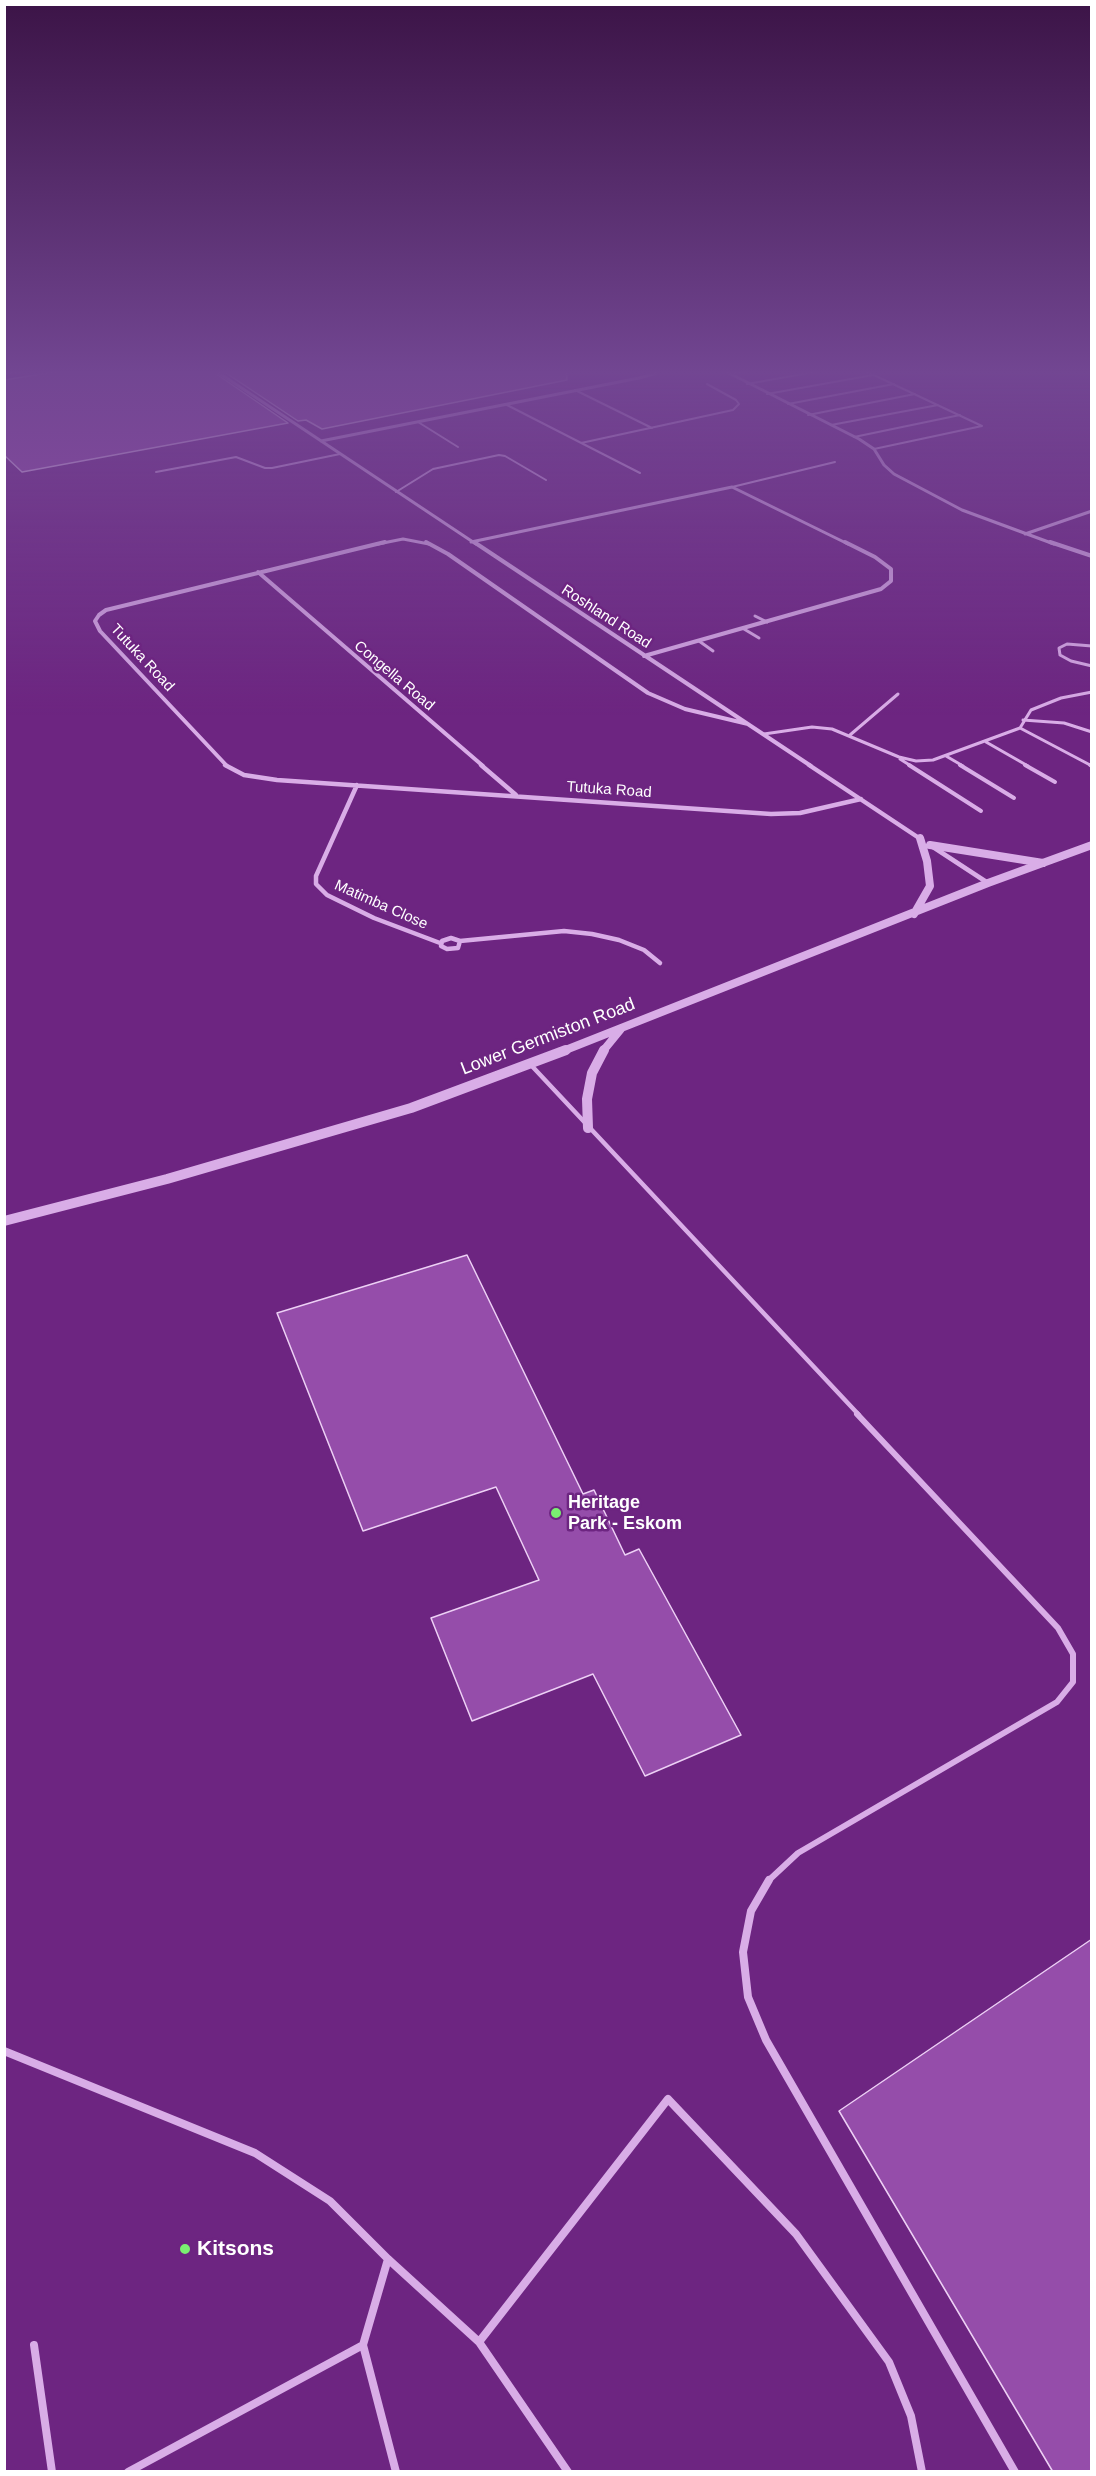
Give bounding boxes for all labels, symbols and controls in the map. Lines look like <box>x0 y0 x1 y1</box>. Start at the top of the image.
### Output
street label: Roshland Road <box>558 581 654 653</box>
street label: Tutuka Road <box>106 621 178 695</box>
street label: Congella Road <box>350 637 438 715</box>
street label: Tutuka Road <box>566 778 652 802</box>
street label: Matimba Close <box>332 876 430 934</box>
street label: Lower Germiston Road <box>458 994 638 1080</box>
place label: Heritage Park - Eskom <box>568 1492 682 1534</box>
marker: Heritage Park - Eskom <box>549 1506 563 1520</box>
place label: Kitsons <box>197 2236 274 2262</box>
marker: Kitsons <box>178 2242 192 2256</box>

